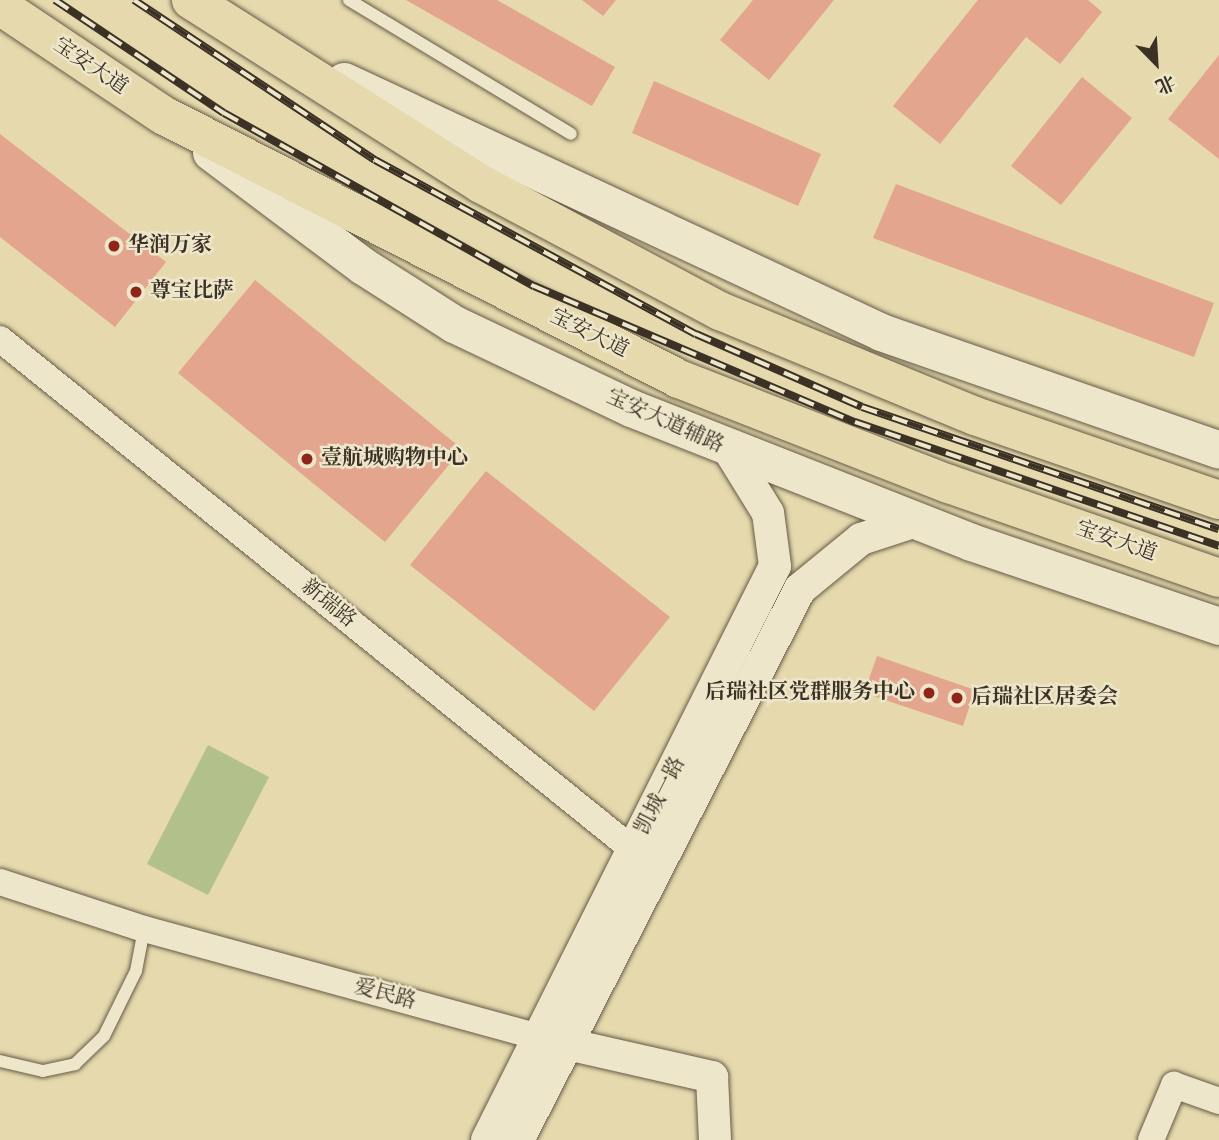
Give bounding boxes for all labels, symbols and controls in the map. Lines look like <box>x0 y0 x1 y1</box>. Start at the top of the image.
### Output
north arrow <box>1121 28 1191 98</box>
street label: 宝安大道 <box>48 33 132 101</box>
text: 北 <box>1152 70 1177 95</box>
place label: 华润万家 <box>128 233 212 259</box>
marker: 华润万家 <box>106 238 122 254</box>
place label: 尊宝比萨 <box>150 279 234 305</box>
marker: 尊宝比萨 <box>128 284 144 300</box>
street label: 宝安大道 <box>546 304 632 364</box>
street label: 宝安大道辅路 <box>602 385 728 459</box>
place label: 壹航城购物中心 <box>321 446 468 472</box>
marker: 壹航城购物中心 <box>299 451 315 467</box>
street label: 宝安大道 <box>1072 516 1160 568</box>
street label: 新瑞路 <box>296 574 360 634</box>
place label: 后瑞社区党群服务中心 <box>705 680 915 706</box>
marker: 后瑞社区党群服务中心 <box>921 685 937 701</box>
place label: 后瑞社区居委会 <box>971 685 1118 711</box>
marker: 后瑞社区居委会 <box>949 690 965 706</box>
street label: 凯城一路 <box>631 753 691 839</box>
street label: 爱民路 <box>351 975 419 1015</box>

